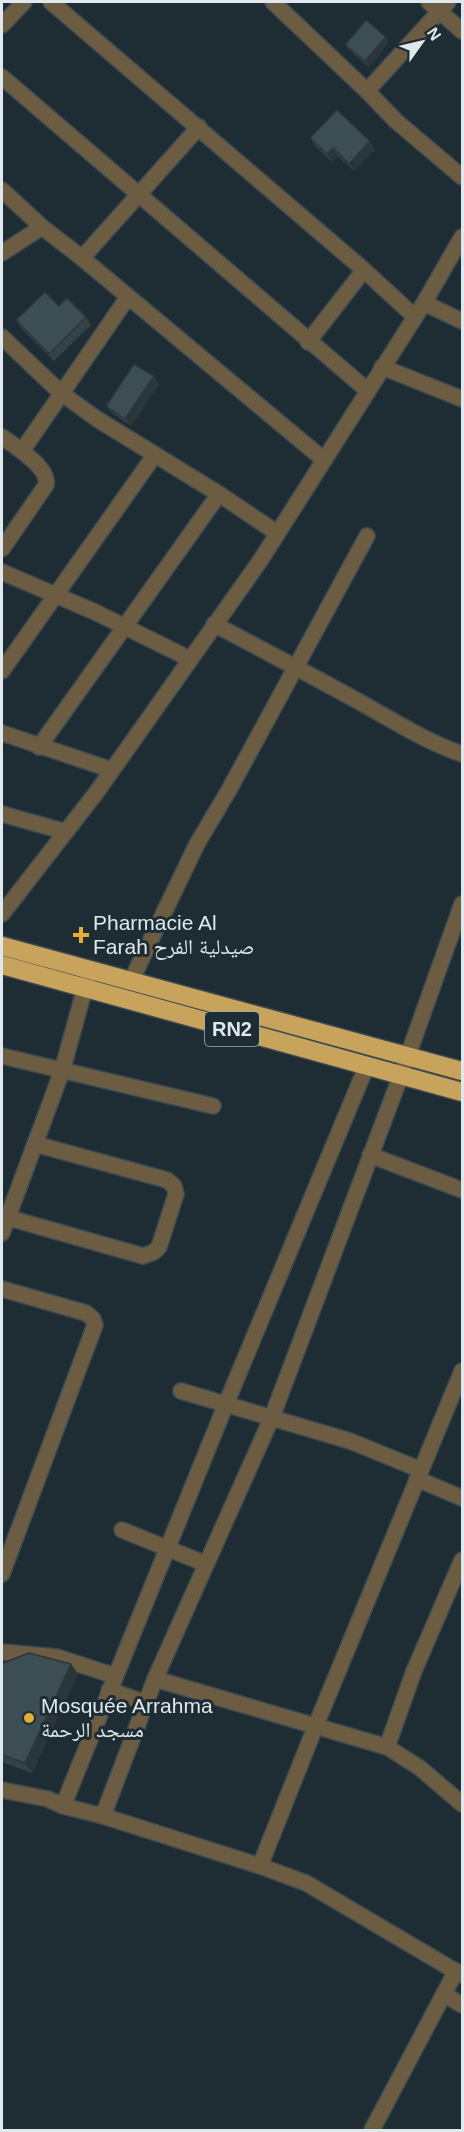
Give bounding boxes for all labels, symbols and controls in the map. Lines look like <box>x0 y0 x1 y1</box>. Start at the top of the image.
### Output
north arrow <box>392 12 452 72</box>
text: N <box>424 24 444 43</box>
place label: Pharmacie Al Farah صيدلية الفرح <box>93 911 254 960</box>
marker: Pharmacie Al Farah صيدلية الفرح <box>74 928 88 942</box>
road number: RN2 <box>205 1012 259 1046</box>
place label: Mosquée Arrahma مسجد الرحمة <box>41 1694 213 1741</box>
marker: Mosquée Arrahma مسجد الرحمة <box>22 1711 36 1725</box>

